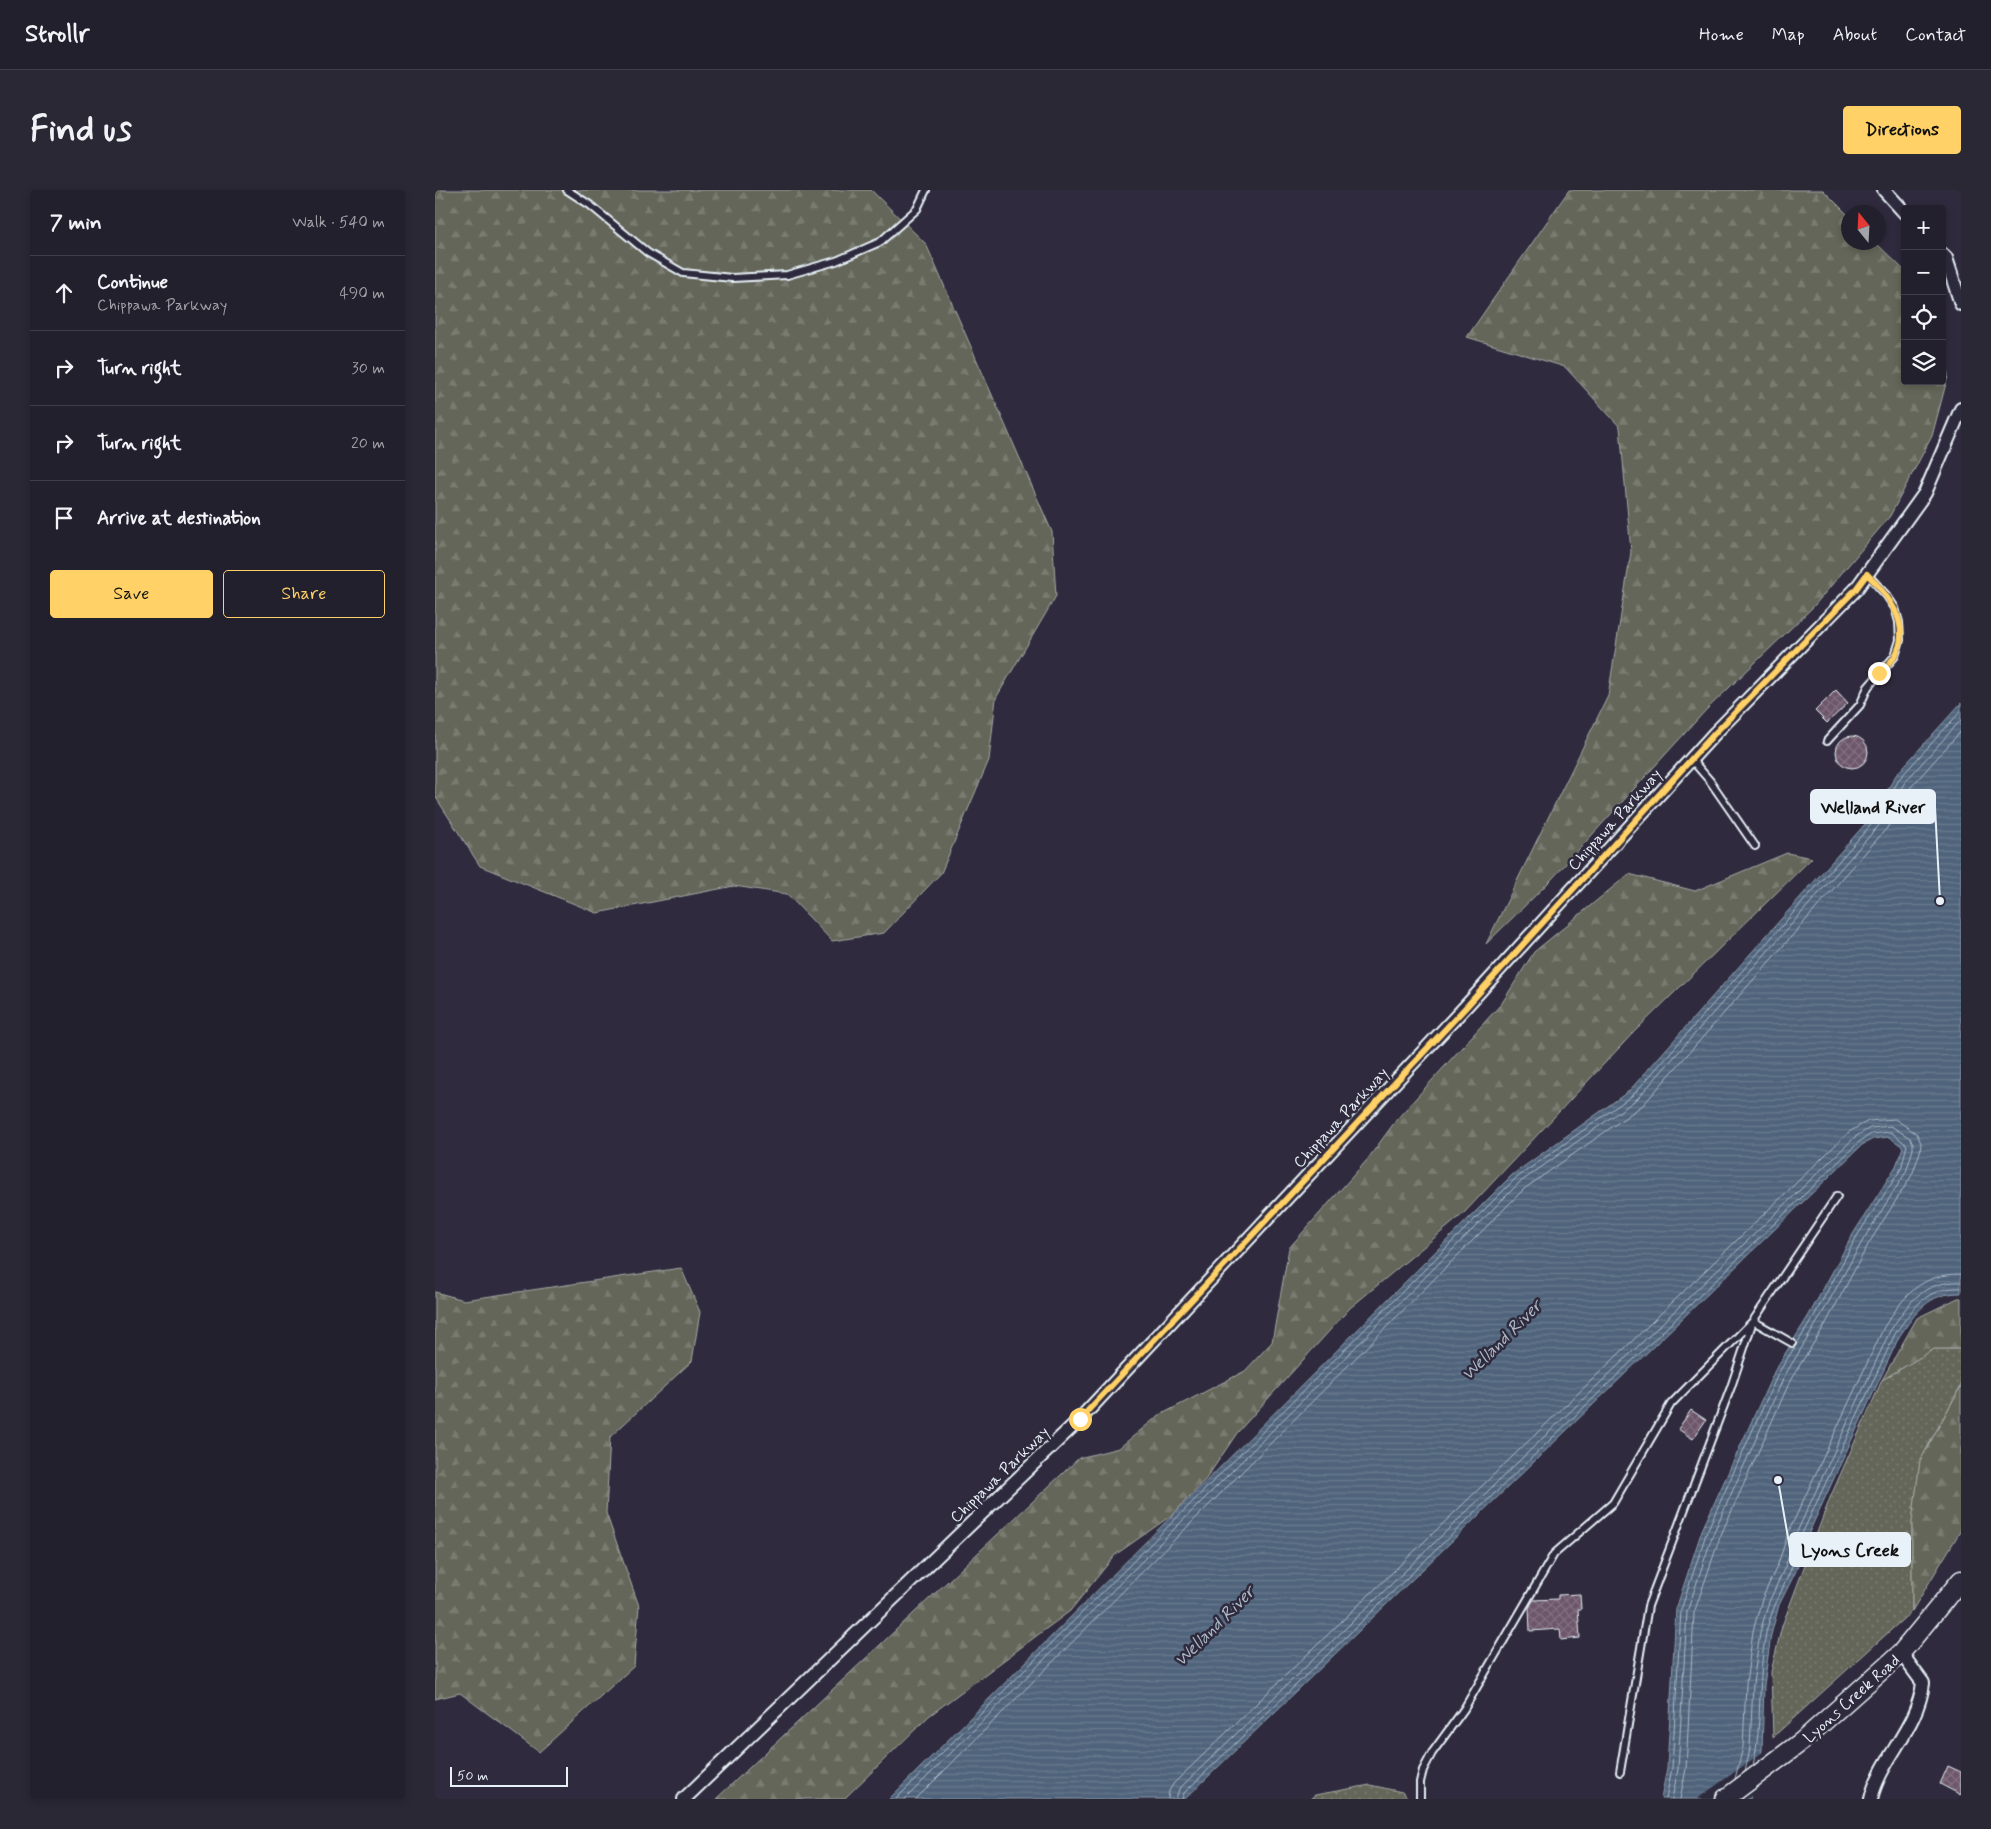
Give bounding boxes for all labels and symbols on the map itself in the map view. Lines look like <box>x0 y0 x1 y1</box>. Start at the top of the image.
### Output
north arrow <box>1841 205 1886 250</box>
route end <box>1868 662 1891 685</box>
street label: Chippawa Parkway <box>1564 765 1667 875</box>
callout: Welland River <box>1811 790 1935 823</box>
text: Welland River <box>1820 796 1926 820</box>
street label: Chippawa Parkway <box>1289 1063 1393 1173</box>
water label: Welland River <box>1456 1293 1549 1386</box>
route start <box>1069 1408 1092 1431</box>
street label: Chippawa Parkway <box>946 1422 1054 1528</box>
callout: Lyons Creek <box>1790 1533 1910 1566</box>
text: Lyons Creek <box>1801 1539 1899 1563</box>
water label: Welland River <box>1169 1579 1262 1672</box>
street label: Lyons Creek Road <box>1799 1650 1905 1748</box>
scale bar <box>450 1764 567 1787</box>

